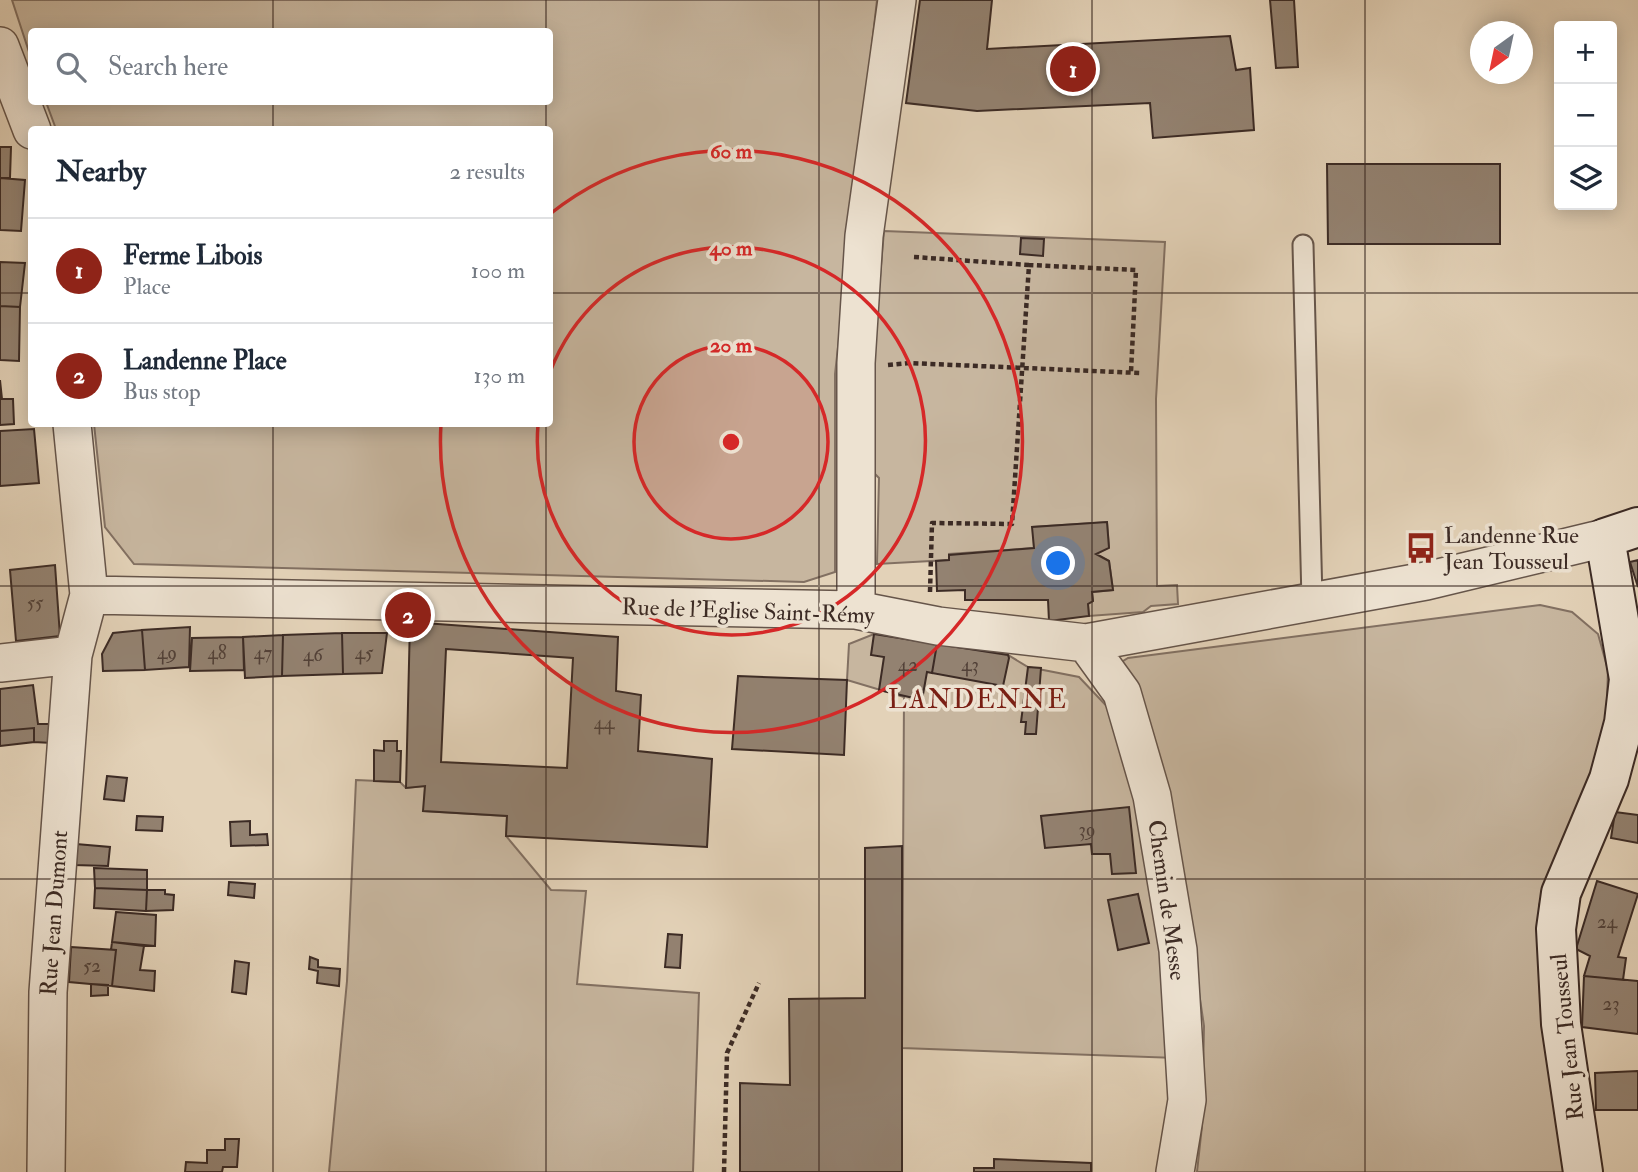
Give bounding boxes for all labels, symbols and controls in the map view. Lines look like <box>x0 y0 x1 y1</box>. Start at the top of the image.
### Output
north arrow <box>1470 21 1533 84</box>
map controls <box>1554 21 1617 210</box>
button: + <box>1554 21 1617 84</box>
search box <box>28 28 553 105</box>
pin: 1 <box>1050 43 1096 95</box>
icon: search <box>52 48 90 86</box>
text: Search here <box>108 51 228 83</box>
button: − <box>1554 84 1617 147</box>
text: 60 m <box>710 138 753 165</box>
button: layers <box>1554 147 1617 210</box>
text: Nearby <box>56 153 146 190</box>
text: 2 results <box>450 157 525 186</box>
text: 40 m <box>709 235 753 262</box>
text: Ferme Libois <box>123 240 262 272</box>
text: 1 <box>75 256 83 285</box>
text: 100 m <box>471 256 525 285</box>
text: Place <box>123 272 171 301</box>
text: 20 m <box>710 332 753 359</box>
text: Landenne Place <box>123 345 287 377</box>
text: 2 <box>73 361 85 390</box>
text: 130 m <box>473 361 525 390</box>
text: Bus stop <box>123 377 201 406</box>
centre of rings <box>719 430 743 454</box>
place label: Landenne Rue Jean Tousseul <box>1443 521 1579 576</box>
bus stop icon: Landenne Rue Jean Tousseul <box>1404 531 1438 565</box>
your location <box>1041 546 1075 580</box>
pin: 2 <box>385 589 431 641</box>
house number: 55 <box>27 591 44 615</box>
street label: Rue de l'Eglise Saint-Rémy <box>621 592 876 630</box>
house number: 49 <box>157 641 177 665</box>
house number: 48 <box>207 641 227 665</box>
house number: 47 <box>254 641 273 665</box>
house number: 45 <box>355 641 374 665</box>
house number: 46 <box>303 643 324 667</box>
house number: 42 <box>898 653 918 677</box>
house number: 43 <box>961 653 979 677</box>
district label: LANDENNE <box>888 684 1068 716</box>
house number: 44 <box>594 711 615 735</box>
house number: 39 <box>1078 818 1096 842</box>
street label: Chemin de Messe <box>1141 818 1193 983</box>
street label: Rue Jean Dumont <box>34 829 74 997</box>
house number: 24 <box>1597 910 1618 934</box>
street label: Rue Jean Tousseul <box>1544 952 1590 1122</box>
house number: 52 <box>83 954 101 978</box>
house number: 23 <box>1603 992 1619 1016</box>

